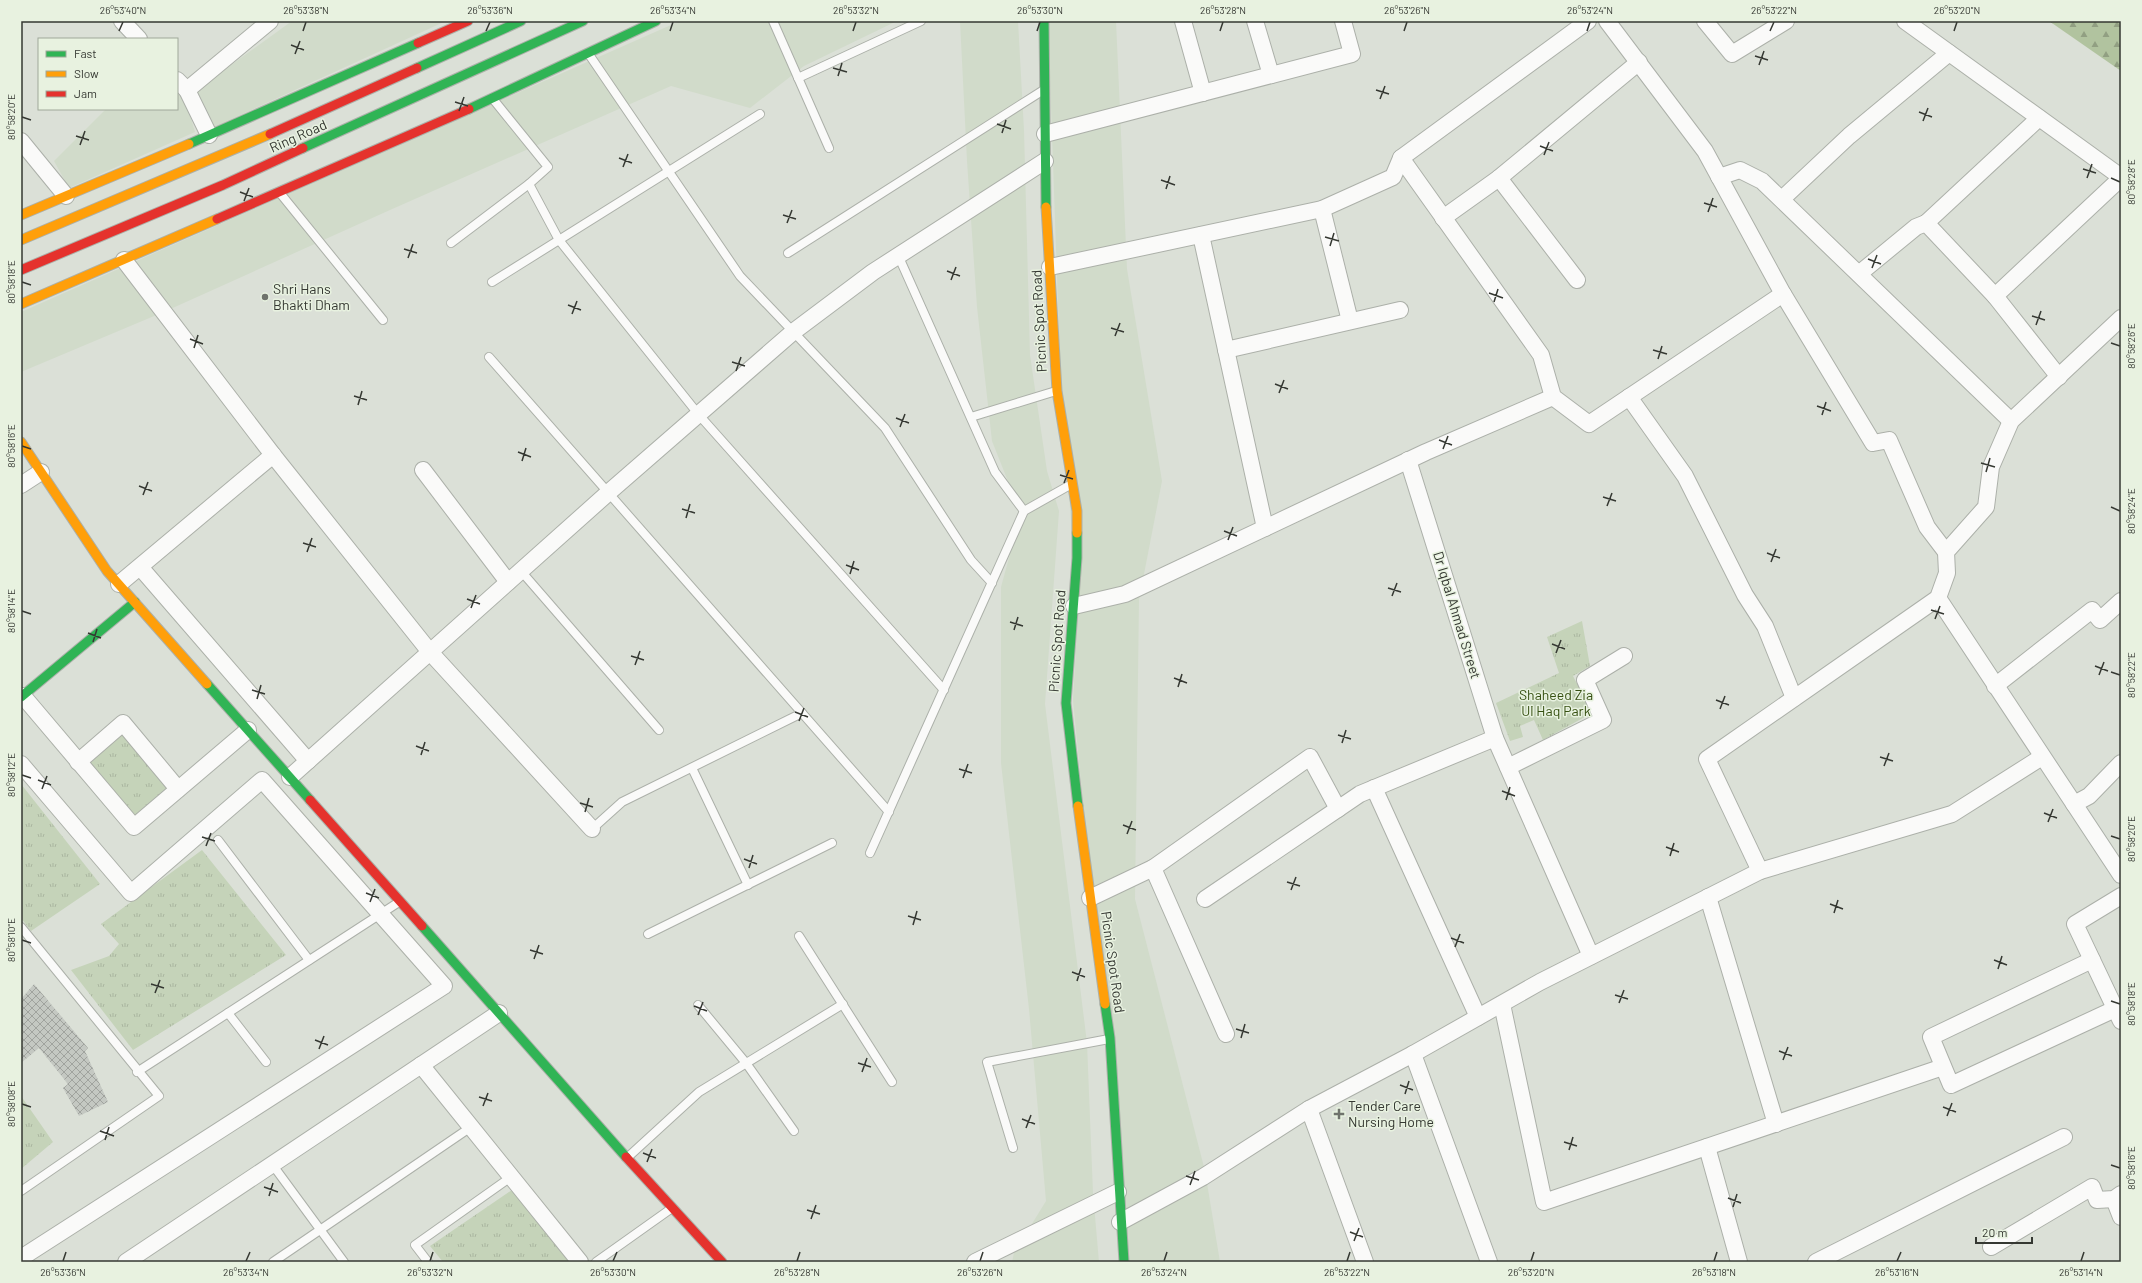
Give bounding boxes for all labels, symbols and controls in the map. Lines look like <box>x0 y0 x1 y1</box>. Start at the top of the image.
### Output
text: 26°53'40"N <box>100 4 146 16</box>
text: 26°53'38"N <box>283 4 329 16</box>
text: 26°53'36"N <box>467 4 513 16</box>
text: 26°53'34"N <box>650 4 696 16</box>
text: 26°53'32"N <box>833 4 879 16</box>
text: 26°53'30"N <box>1017 4 1063 16</box>
text: 26°53'28"N <box>1200 4 1246 16</box>
text: 26°53'26"N <box>1384 4 1430 16</box>
text: 26°53'24"N <box>1567 4 1613 16</box>
text: 26°53'22"N <box>1751 4 1797 16</box>
text: 26°53'20"N <box>1934 4 1980 16</box>
legend <box>38 38 178 110</box>
text: Fast <box>74 46 97 60</box>
text: Slow <box>74 66 99 80</box>
text: Jam <box>74 86 97 100</box>
text: 80°58'20"E <box>5 94 17 140</box>
street label: Ring Road <box>267 115 329 156</box>
text: 80°58'28"E <box>2125 159 2137 205</box>
text: 80°58'18"E <box>5 260 17 304</box>
street label: Picnic Spot Road <box>1027 269 1050 373</box>
place label: Shri Hans Bhakti Dham <box>273 280 350 313</box>
marker: Shri Hans Bhakti Dham <box>260 292 270 302</box>
text: 80°58'26"E <box>2125 323 2137 369</box>
text: 80°58'16"E <box>5 424 17 468</box>
text: 80°58'24"E <box>2125 488 2137 534</box>
street label: Dr Iqbal Ahmad Street <box>1430 549 1485 681</box>
text: 80°58'14"E <box>5 589 17 633</box>
street label: Picnic Spot Road <box>1044 589 1069 693</box>
text: 80°58'22"E <box>2125 652 2137 698</box>
park label: Shaheed Zia Ul Haq Park <box>1519 686 1593 719</box>
text: 80°58'12"E <box>5 753 17 797</box>
text: 80°58'20"E <box>2125 816 2137 862</box>
street label: Picnic Spot Road <box>1098 910 1129 1014</box>
text: 80°58'10"E <box>5 918 17 962</box>
text: 80°58'18"E <box>2125 982 2137 1026</box>
text: 80°58'08"E <box>5 1081 17 1127</box>
place label: Tender Care Nursing Home <box>1348 1097 1434 1130</box>
marker: Tender Care Nursing Home <box>1333 1108 1345 1120</box>
text: 80°58'16"E <box>2125 1146 2137 1190</box>
scale bar <box>1976 1219 2032 1245</box>
text: 20 m <box>1982 1225 2008 1239</box>
text: 26°53'36"N <box>40 1266 86 1278</box>
text: 26°53'34"N <box>223 1266 269 1278</box>
text: 26°53'32"N <box>407 1266 453 1278</box>
text: 26°53'30"N <box>590 1266 636 1278</box>
text: 26°53'28"N <box>774 1266 820 1278</box>
text: 26°53'26"N <box>957 1266 1003 1278</box>
text: 26°53'24"N <box>1141 1266 1187 1278</box>
text: 26°53'22"N <box>1324 1266 1370 1278</box>
text: 26°53'20"N <box>1508 1266 1554 1278</box>
text: 26°53'18"N <box>1692 1266 1736 1278</box>
text: 26°53'16"N <box>1875 1266 1919 1278</box>
text: 26°53'14"N <box>2059 1266 2103 1278</box>

